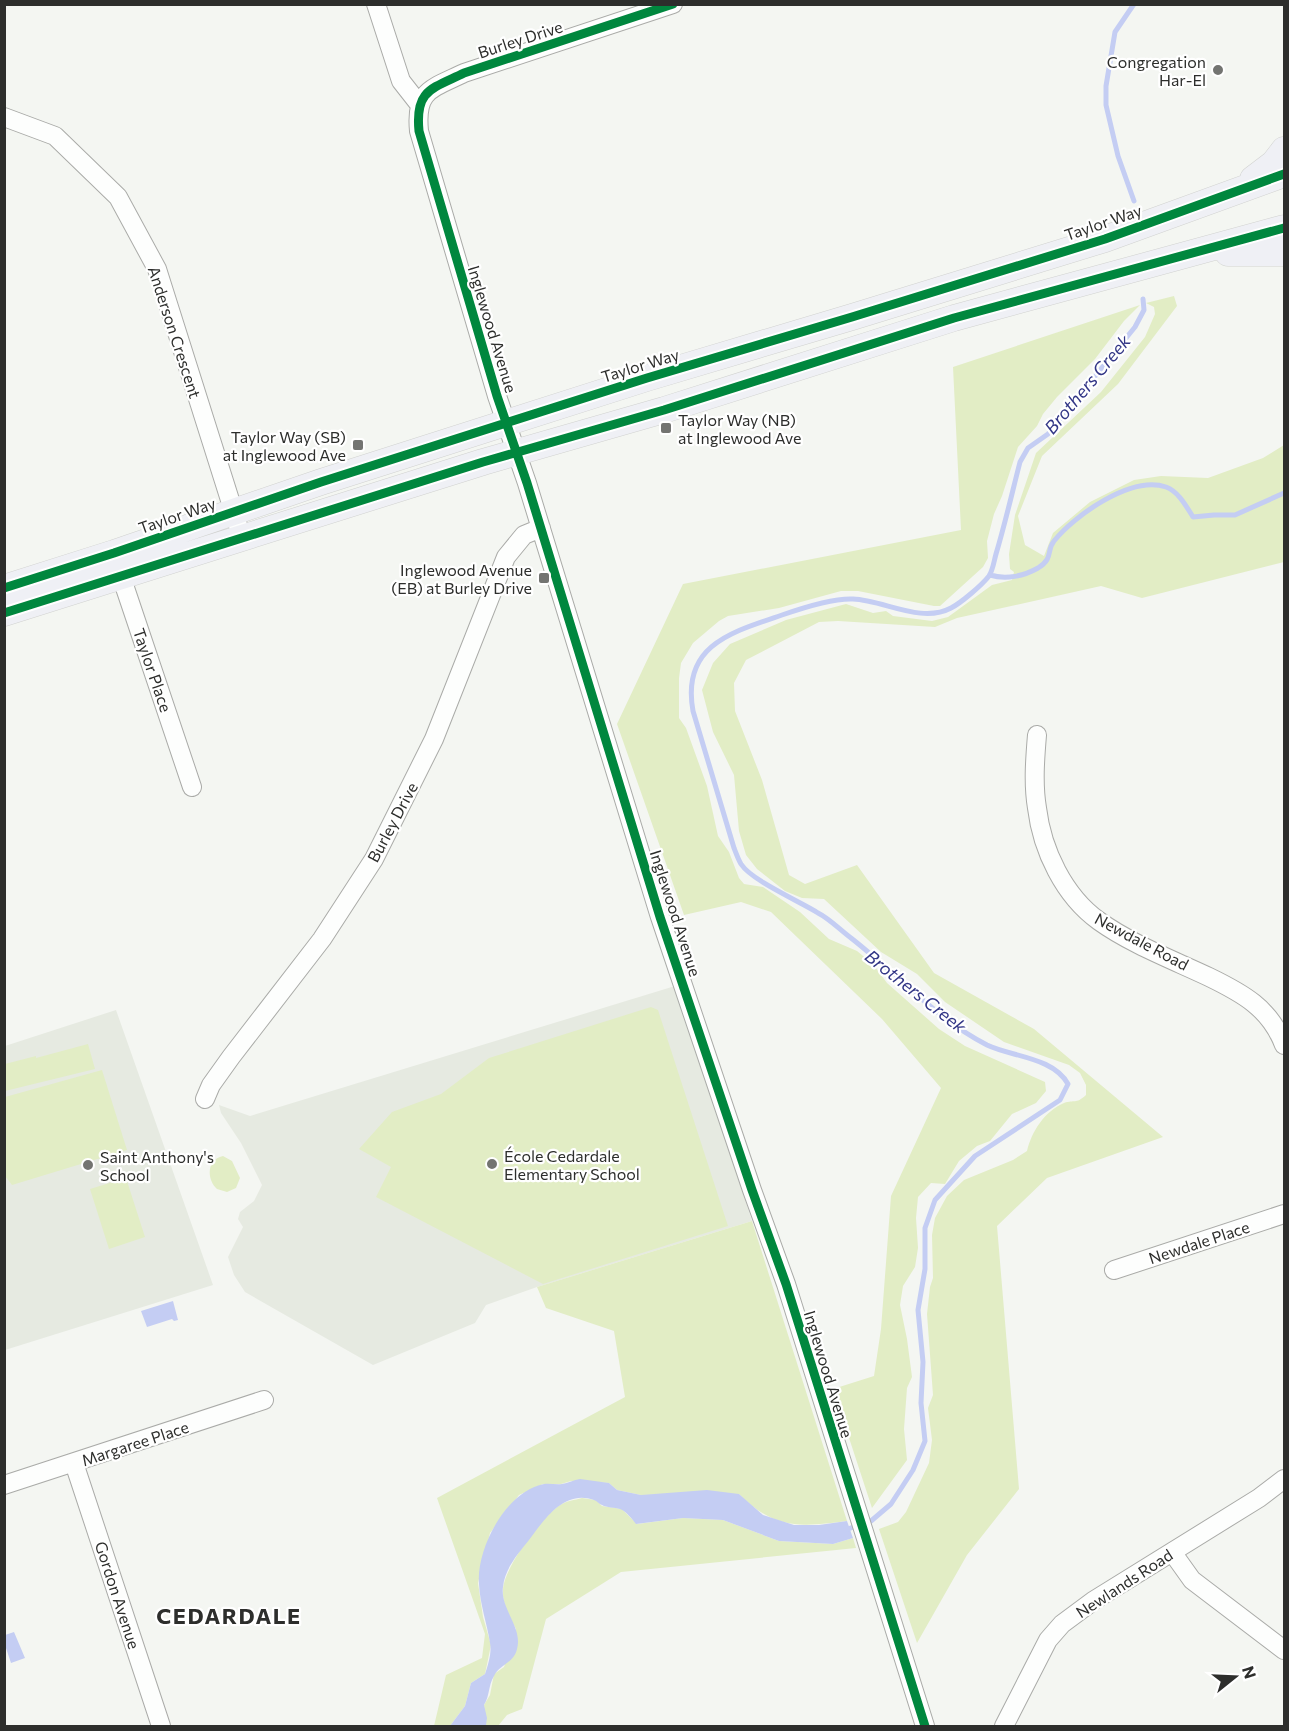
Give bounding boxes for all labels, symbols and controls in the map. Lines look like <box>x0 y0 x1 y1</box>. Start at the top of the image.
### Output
street label: Burley Drive <box>475 16 565 62</box>
place label: Congregation Har-El <box>1107 52 1206 89</box>
marker: Congregation Har-El <box>1211 63 1225 77</box>
street label: Taylor Way <box>1062 200 1144 244</box>
street label: Anderson Crescent <box>145 263 205 401</box>
street label: Inglewood Avenue <box>465 263 521 395</box>
water label: Brothers Creek <box>1039 329 1136 438</box>
street label: Taylor Way <box>599 344 681 386</box>
place label: Taylor Way (NB) at Inglewood Ave <box>678 410 801 447</box>
marker: Taylor Way (NB) at Inglewood Ave <box>659 421 673 435</box>
place label: Taylor Way (SB) at Inglewood Ave <box>223 427 346 464</box>
marker: Taylor Way (SB) at Inglewood Ave <box>351 438 365 452</box>
street label: Taylor Way <box>136 493 218 537</box>
place label: Inglewood Avenue (EB) at Burley Drive <box>391 560 532 597</box>
marker: Inglewood Avenue (EB) at Burley Drive <box>537 571 551 585</box>
street label: Taylor Place <box>130 626 176 714</box>
street label: Burley Drive <box>363 779 421 865</box>
street label: Inglewood Avenue <box>647 847 705 979</box>
street label: Newdale Road <box>1092 908 1192 974</box>
water label: Brothers Creek <box>861 945 972 1038</box>
place label: École Cedardale Elementary School <box>504 1146 640 1183</box>
place label: Saint Anthony's School <box>100 1147 214 1184</box>
marker: École Cedardale Elementary School <box>485 1157 499 1171</box>
marker: Saint Anthony's School <box>81 1158 95 1172</box>
street label: Newdale Place <box>1146 1217 1252 1267</box>
street label: Inglewood Avenue <box>801 1308 857 1440</box>
street label: Margaree Place <box>79 1417 191 1469</box>
street label: Gordon Avenue <box>92 1539 144 1651</box>
street label: Newlands Road <box>1072 1545 1176 1621</box>
district label: CEDARDALE <box>156 1602 302 1629</box>
north arrow <box>1205 1647 1265 1707</box>
text: N <box>1239 1664 1261 1681</box>

